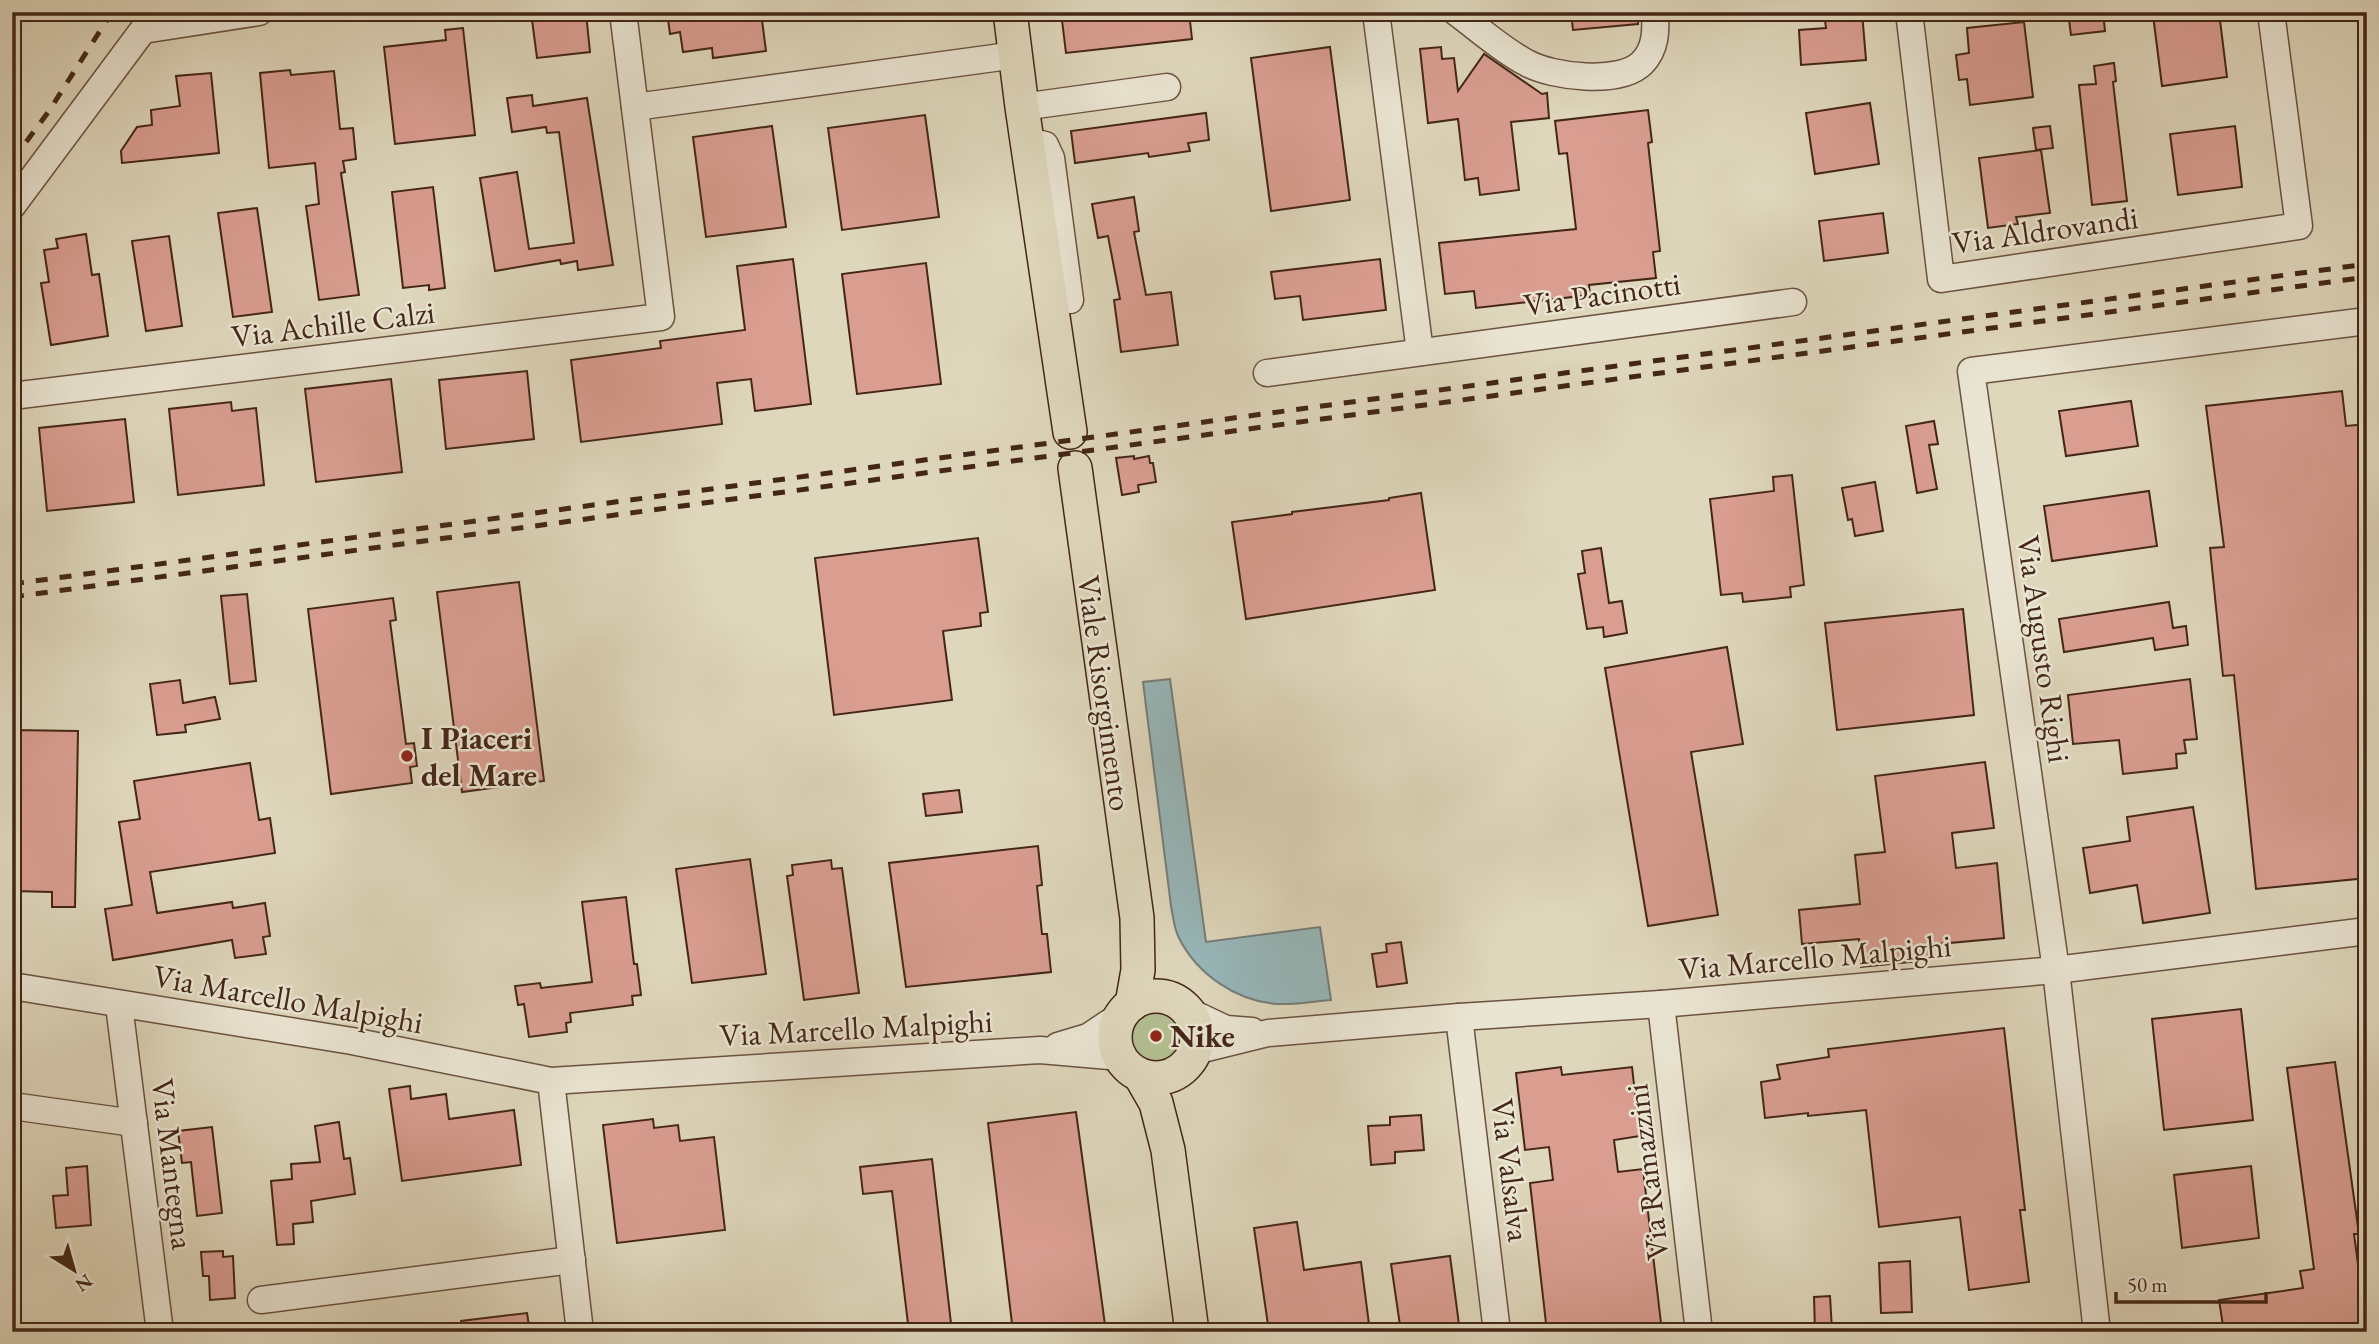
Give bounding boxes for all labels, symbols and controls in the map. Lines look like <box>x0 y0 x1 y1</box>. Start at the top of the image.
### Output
street label: Via Aldrovandi <box>1949 196 2141 264</box>
street label: Via Pacinotti <box>1521 262 1683 326</box>
street label: Via Achille Calzi <box>229 291 437 357</box>
street label: Via Augusto Righi <box>2007 533 2081 766</box>
street label: Viale Risorgimento <box>1068 572 1142 814</box>
place label: I Piaceri del Mare <box>421 717 537 796</box>
marker: I Piaceri del Mare <box>399 748 415 764</box>
street label: Via Marcello Malpighi <box>1677 924 1953 990</box>
street label: Via Marcello Malpighi <box>150 955 426 1043</box>
street label: Via Marcello Malpighi <box>718 1000 994 1056</box>
place label: Nike <box>1170 1015 1235 1057</box>
marker: Nike <box>1148 1028 1164 1044</box>
street label: Via Mantegna <box>142 1076 204 1252</box>
street label: Via Ramazzini <box>1615 1081 1679 1262</box>
street label: Via Valsalva <box>1481 1096 1541 1244</box>
north arrow <box>38 1236 108 1306</box>
scale bar <box>2116 1260 2267 1304</box>
text: N <box>70 1269 98 1298</box>
text: 50 m <box>2127 1271 2168 1298</box>

